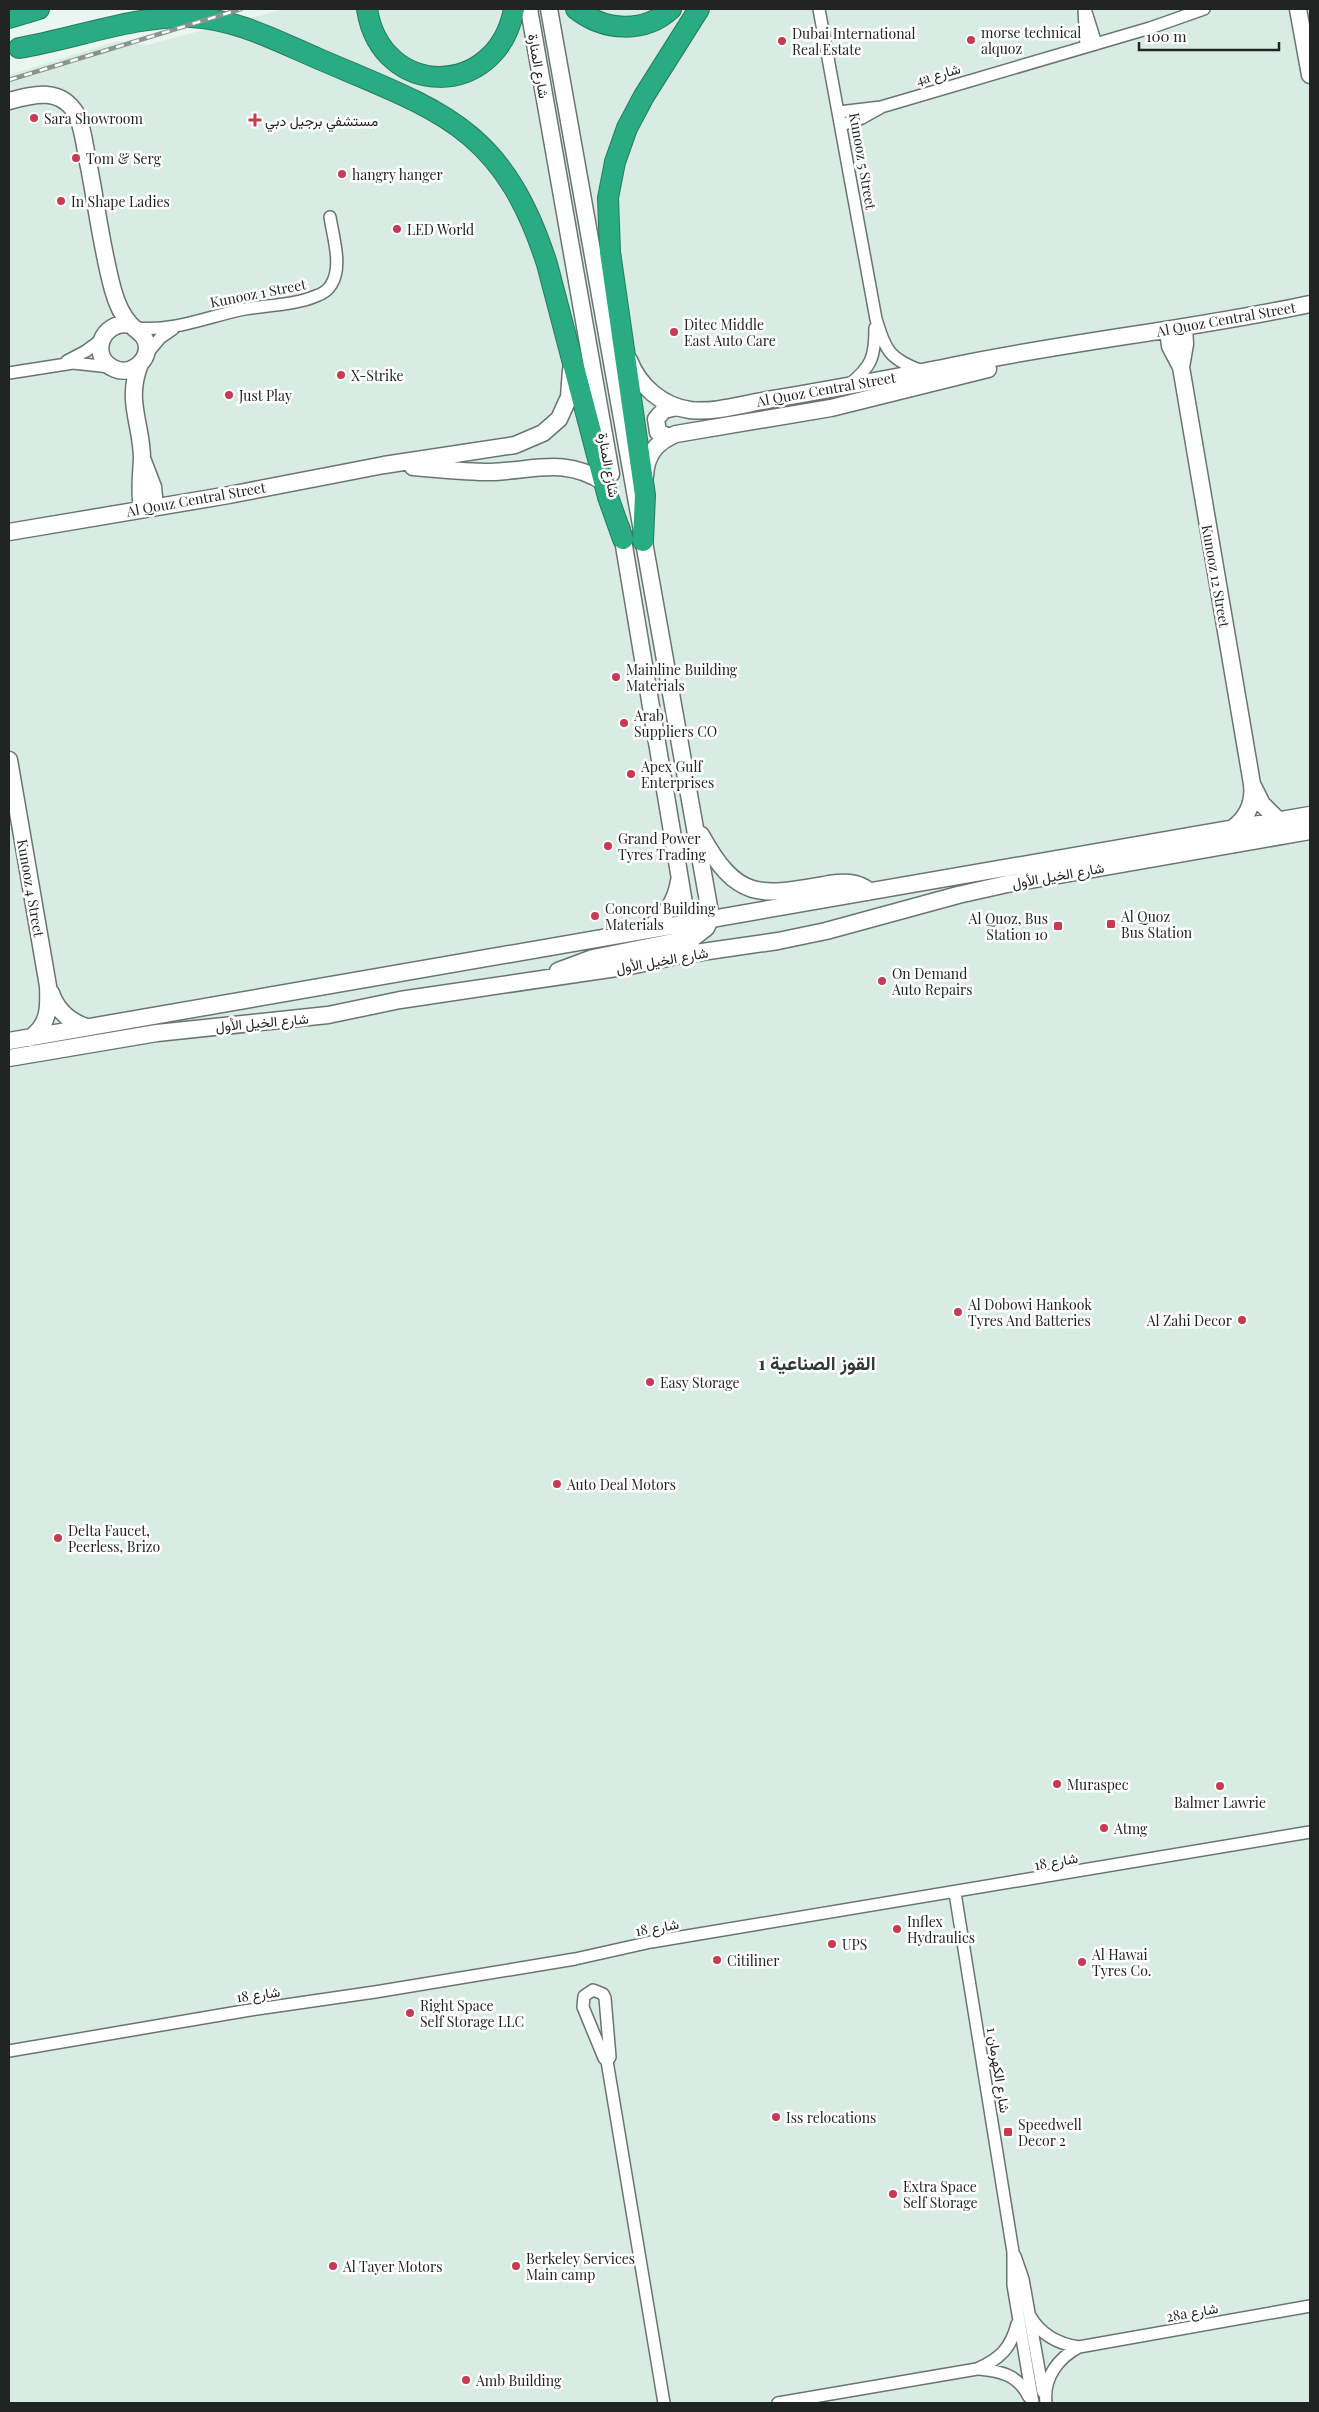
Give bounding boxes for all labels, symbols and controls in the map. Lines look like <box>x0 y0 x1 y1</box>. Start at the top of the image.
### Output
scale bar <box>1139 20 1279 52</box>
place label: morse technical alquoz <box>981 23 1081 58</box>
place label: Dubai International Real Estate <box>792 24 915 59</box>
text: 100 m <box>1146 26 1187 46</box>
street label: شارع المنارة <box>522 32 554 100</box>
marker: morse technical alquoz <box>965 34 977 46</box>
marker: Dubai International Real Estate <box>776 35 788 47</box>
street label: 4a شارع <box>914 59 963 91</box>
place label: Sara Showroom <box>44 109 143 128</box>
place label: مستشفي برجيل دبي <box>265 111 378 133</box>
street label: Kunooz 5 Street <box>845 111 881 212</box>
marker: Sara Showroom <box>28 112 40 124</box>
marker: مستشفي برجيل دبي <box>249 114 261 126</box>
place label: Tom & Serg <box>86 149 162 168</box>
marker: Tom & Serg <box>70 152 82 164</box>
place label: hangry hanger <box>352 165 444 184</box>
marker: hangry hanger <box>336 168 348 180</box>
place label: In Shape Ladies <box>71 192 170 211</box>
marker: In Shape Ladies <box>55 195 67 207</box>
place label: LED World <box>407 220 474 239</box>
marker: LED World <box>391 223 403 235</box>
street label: Kunooz 1 Street <box>208 274 309 312</box>
street label: Al Quoz Central Street <box>1154 297 1298 341</box>
place label: Ditec Middle East Auto Care <box>684 315 776 350</box>
marker: Ditec Middle East Auto Care <box>668 326 680 338</box>
place label: X-Strike <box>351 366 404 385</box>
street label: Al Quoz Central Street <box>754 367 898 411</box>
marker: X-Strike <box>335 369 347 381</box>
place label: Just Play <box>238 386 292 405</box>
marker: Just Play <box>223 389 235 401</box>
street label: شارع المنارة <box>592 431 624 499</box>
street label: Al Qouz Central Street <box>124 477 268 521</box>
street label: Kunooz 12 Street <box>1198 523 1235 630</box>
place label: Mainline Building Materials <box>626 660 738 695</box>
marker: Mainline Building Materials <box>610 671 622 683</box>
place label: Arab Suppliers CO <box>633 706 717 741</box>
marker: Arab Suppliers CO <box>618 717 630 729</box>
place label: Apex Gulf Enterprises <box>640 757 714 792</box>
marker: Apex Gulf Enterprises <box>625 768 637 780</box>
place label: Grand Power Tyres Trading <box>618 829 707 864</box>
street label: Kunooz 4 Street <box>13 838 49 939</box>
marker: Grand Power Tyres Trading <box>602 840 614 852</box>
street label: شارع الخيل الأول <box>1010 858 1106 894</box>
place label: Concord Building Materials <box>605 899 716 934</box>
place label: Al Quoz Bus Station <box>1120 907 1193 942</box>
place label: Al Quoz, Bus Station 10 <box>968 909 1048 944</box>
marker: Concord Building Materials <box>589 910 601 922</box>
marker: Al Quoz Bus Station <box>1105 918 1117 930</box>
marker: Al Quoz, Bus Station 10 <box>1052 920 1064 932</box>
street label: شارع الخيل الأول <box>614 943 710 979</box>
place label: On Demand Auto Repairs <box>891 964 973 999</box>
marker: On Demand Auto Repairs <box>876 975 888 987</box>
street label: شارع الخيل الأول <box>215 1008 309 1038</box>
place label: Al Dobowi Hankook Tyres And Batteries <box>967 1295 1092 1330</box>
marker: Al Dobowi Hankook Tyres And Batteries <box>952 1306 964 1318</box>
place label: Al Zahi Decor <box>1146 1311 1233 1330</box>
marker: Al Zahi Decor <box>1236 1314 1248 1326</box>
district label: القوز الصناعية 1 <box>758 1349 876 1376</box>
place label: Easy Storage <box>660 1373 740 1392</box>
marker: Easy Storage <box>644 1376 656 1388</box>
place label: Auto Deal Motors <box>566 1475 676 1494</box>
marker: Auto Deal Motors <box>551 1478 563 1490</box>
place label: Delta Faucet, Peerless, Brizo <box>68 1521 160 1556</box>
marker: Delta Faucet, Peerless, Brizo <box>52 1532 64 1544</box>
place label: Muraspec <box>1067 1775 1129 1794</box>
marker: Muraspec <box>1051 1778 1063 1790</box>
marker: Balmer Lawrie <box>1214 1780 1226 1792</box>
place label: Balmer Lawrie <box>1174 1793 1266 1812</box>
place label: Atmg <box>1113 1819 1148 1838</box>
marker: Atmg <box>1098 1822 1110 1834</box>
street label: شارع 18 <box>1033 1848 1080 1876</box>
place label: Inflex Hydraulics <box>907 1912 975 1947</box>
street label: شارع 18 <box>634 1914 681 1942</box>
marker: Inflex Hydraulics <box>891 1923 903 1935</box>
place label: UPS <box>842 1935 867 1954</box>
marker: UPS <box>826 1938 838 1950</box>
place label: Al Hawai Tyres Co. <box>1091 1945 1151 1980</box>
place label: Citiliner <box>727 1951 780 1970</box>
marker: Citiliner <box>711 1954 723 1966</box>
marker: Al Hawai Tyres Co. <box>1076 1956 1088 1968</box>
street label: شارع 18 <box>235 1982 281 2008</box>
place label: Right Space Self Storage LLC <box>420 1996 524 2031</box>
marker: Right Space Self Storage LLC <box>404 2007 416 2019</box>
street label: شارع الكهرمان 1 <box>981 2026 1015 2115</box>
place label: Iss relocations <box>786 2108 876 2127</box>
marker: Iss relocations <box>770 2111 782 2123</box>
place label: Speedwell Decor 2 <box>1018 2115 1082 2150</box>
marker: Speedwell Decor 2 <box>1002 2126 1014 2138</box>
place label: Extra Space Self Storage <box>903 2177 978 2212</box>
marker: Extra Space Self Storage <box>887 2188 899 2200</box>
place label: Berkeley Services Main camp <box>526 2249 635 2284</box>
place label: Al Tayer Motors <box>342 2257 443 2276</box>
marker: Al Tayer Motors <box>327 2260 339 2272</box>
marker: Berkeley Services Main camp <box>510 2260 522 2272</box>
street label: 28a شارع <box>1165 2298 1220 2328</box>
place label: Amb Building <box>475 2371 562 2390</box>
marker: Amb Building <box>460 2374 472 2386</box>

